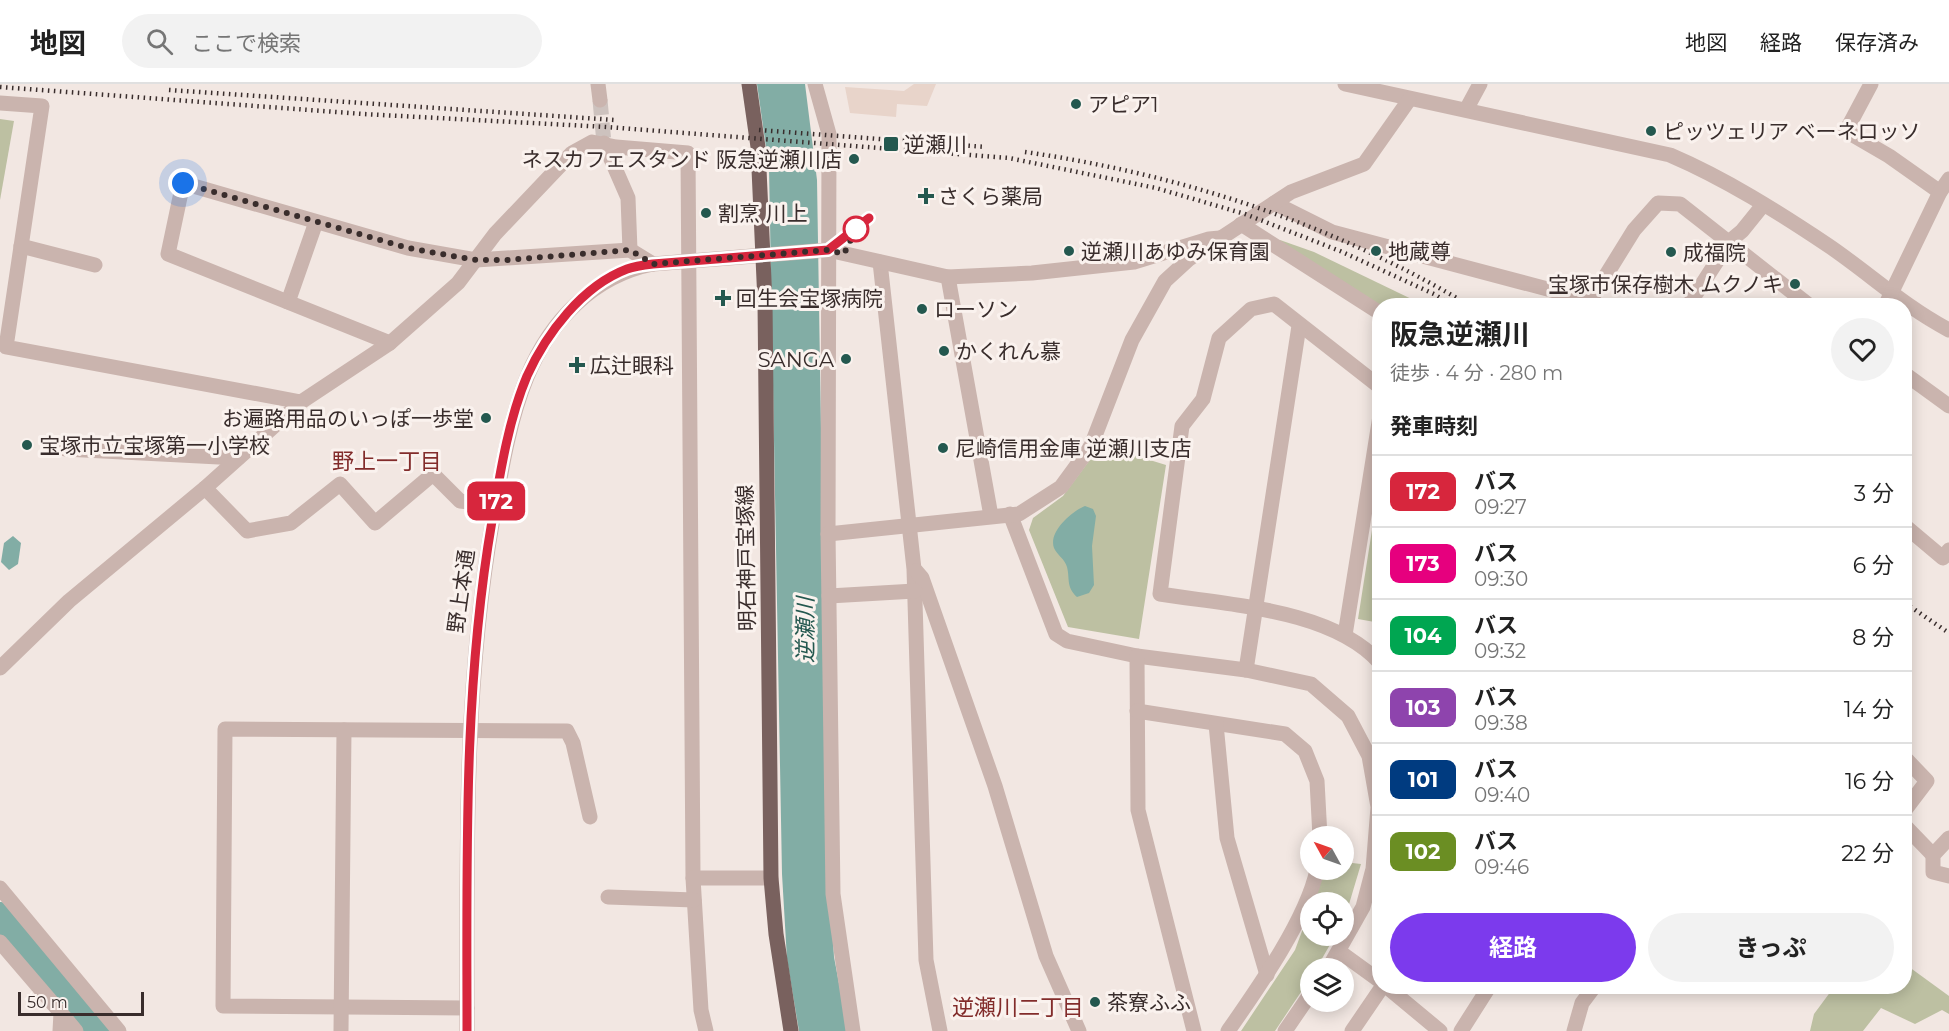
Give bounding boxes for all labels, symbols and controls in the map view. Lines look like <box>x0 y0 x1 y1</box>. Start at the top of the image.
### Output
search box <box>122 14 542 68</box>
icon: search <box>143 25 176 58</box>
text: 地図 <box>30 26 86 60</box>
text: ここで検索 <box>191 30 301 57</box>
text: 地図 <box>1685 30 1727 55</box>
text: 経路 <box>1760 30 1802 55</box>
text: 保存済み <box>1835 30 1919 55</box>
place label: アピア1 <box>1088 92 1159 117</box>
marker: アピア1 <box>1069 97 1083 111</box>
place label: ピッツェリア ベーネロッソ <box>1663 119 1921 144</box>
marker: ピッツェリア ベーネロッソ <box>1644 124 1658 138</box>
place label: 逆瀬川 <box>904 132 967 157</box>
marker: 逆瀬川 <box>882 135 900 153</box>
place label: ネスカフェスタンド 阪急逆瀬川店 <box>521 147 842 172</box>
marker: ネスカフェスタンド 阪急逆瀬川店 <box>847 152 861 166</box>
your location <box>168 168 198 198</box>
place label: さくら薬局 <box>938 184 1043 209</box>
marker: さくら薬局 <box>919 189 933 203</box>
place label: 割烹 川上 <box>718 201 808 226</box>
marker: 割烹 川上 <box>699 206 713 220</box>
unlabelled marker <box>843 216 869 242</box>
place label: 逆瀬川あゆみ保育園 <box>1081 239 1270 264</box>
place label: 地蔵尊 <box>1388 239 1451 264</box>
place label: 成福院 <box>1683 240 1746 265</box>
marker: 逆瀬川あゆみ保育園 <box>1062 244 1076 258</box>
marker: 地蔵尊 <box>1369 244 1383 258</box>
marker: 成福院 <box>1664 245 1678 259</box>
place label: 宝塚市保存樹木 ムクノキ <box>1548 272 1783 297</box>
marker: 宝塚市保存樹木 ムクノキ <box>1788 277 1802 291</box>
place label: 回生会宝塚病院 <box>736 286 883 311</box>
marker: 回生会宝塚病院 <box>714 289 732 307</box>
place label: ローソン <box>934 297 1018 322</box>
marker: ローソン <box>915 302 929 316</box>
text: 阪急逆瀬川 <box>1390 317 1530 351</box>
button: heart <box>1831 318 1894 381</box>
place label: かくれん慕 <box>956 339 1061 364</box>
marker: かくれん慕 <box>937 344 951 358</box>
place label: SANGA <box>758 347 835 372</box>
marker: SANGA <box>839 352 853 366</box>
place label: 広辻眼科 <box>590 353 674 378</box>
marker: 広辻眼科 <box>568 356 586 374</box>
text: 徒歩 · 4 分 · 280 m <box>1390 361 1563 385</box>
place label: お遍路用品のいっぽ一歩堂 <box>222 406 474 431</box>
marker: お遍路用品のいっぽ一歩堂 <box>479 411 493 425</box>
text: 発車時刻 <box>1390 413 1478 440</box>
place label: 宝塚市立宝塚第一小学校 <box>39 433 270 458</box>
place label: 尼崎信用金庫 逆瀬川支店 <box>955 436 1192 461</box>
marker: 宝塚市立宝塚第一小学校 <box>20 438 34 452</box>
marker: 尼崎信用金庫 逆瀬川支店 <box>936 441 950 455</box>
district label: 野上一丁目 <box>332 448 442 475</box>
text: バス <box>1474 468 1518 495</box>
text: 172 <box>1406 479 1440 504</box>
text: 3 分 <box>1854 480 1894 507</box>
line badge: 172 <box>462 482 530 520</box>
street label: 明石神戸宝塚線 <box>732 484 760 632</box>
text: 172 <box>479 489 513 514</box>
text: 09:27 <box>1474 495 1527 519</box>
text: バス <box>1474 540 1518 567</box>
street label: 野上本通 <box>443 548 479 634</box>
text: 173 <box>1406 551 1440 576</box>
text: 6 分 <box>1853 552 1894 579</box>
text: 09:30 <box>1474 567 1528 591</box>
water label: 逆瀬川 <box>792 595 819 663</box>
text: バス <box>1474 612 1518 639</box>
text: 104 <box>1405 623 1441 648</box>
text: 8 分 <box>1852 624 1894 651</box>
text: 09:32 <box>1474 639 1526 663</box>
text: バス <box>1474 684 1518 711</box>
text: 103 <box>1406 695 1440 720</box>
text: 14 分 <box>1844 696 1894 723</box>
text: 09:38 <box>1474 711 1528 735</box>
text: バス <box>1474 756 1518 783</box>
text: 101 <box>1408 767 1438 792</box>
text: 16 分 <box>1845 768 1894 795</box>
text: 09:40 <box>1474 783 1530 807</box>
north arrow <box>1300 826 1354 880</box>
map controls <box>1300 826 1354 1012</box>
text: バス <box>1474 828 1518 855</box>
text: 102 <box>1406 839 1440 864</box>
text: 22 分 <box>1841 840 1894 867</box>
text: 09:46 <box>1474 855 1529 879</box>
button: locate <box>1300 892 1354 946</box>
button: 経路 <box>1390 913 1636 982</box>
button: きっぷ <box>1648 913 1894 982</box>
button: layers <box>1300 958 1354 1012</box>
scale bar <box>18 989 144 1016</box>
place label: 茶寮ふふ <box>1107 990 1191 1015</box>
text: 50 m <box>27 993 68 1012</box>
district label: 逆瀬川二丁目 <box>952 994 1084 1021</box>
marker: 茶寮ふふ <box>1088 995 1102 1009</box>

